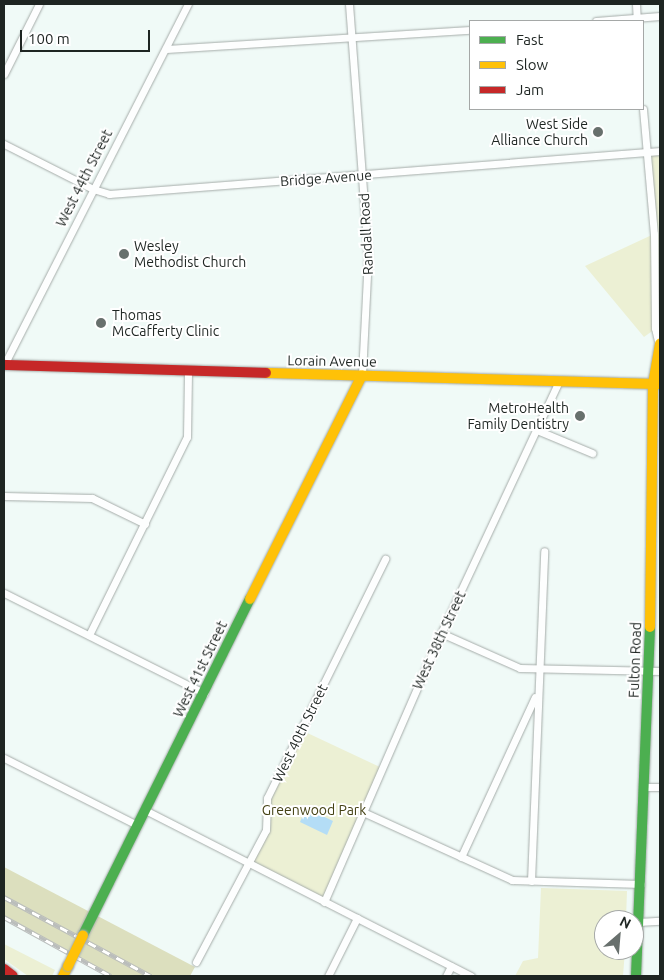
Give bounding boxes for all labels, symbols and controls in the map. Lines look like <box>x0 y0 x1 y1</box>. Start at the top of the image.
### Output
scale bar <box>22 20 152 52</box>
legend <box>469 20 644 110</box>
text: 100 m <box>28 30 70 47</box>
text: Fast <box>516 31 543 48</box>
text: Slow <box>516 56 548 73</box>
text: Jam <box>516 81 544 98</box>
place label: West Side Alliance Church <box>491 116 588 148</box>
marker: West Side Alliance Church <box>592 126 604 138</box>
street label: West 44th Street <box>52 127 116 229</box>
street label: Bridge Avenue <box>280 166 372 190</box>
street label: Randall Road <box>355 193 377 275</box>
place label: Wesley Methodist Church <box>134 238 246 270</box>
marker: Wesley Methodist Church <box>118 248 130 260</box>
place label: Thomas McCafferty Clinic <box>112 307 219 340</box>
marker: Thomas McCafferty Clinic <box>94 316 108 330</box>
street label: Lorain Avenue <box>287 352 377 370</box>
place label: MetroHealth Family Dentistry <box>467 400 569 432</box>
marker: MetroHealth Family Dentistry <box>573 409 587 423</box>
street label: West 38th Street <box>409 588 469 692</box>
street label: West 41st Street <box>169 618 231 720</box>
street label: Fulton Road <box>625 622 645 698</box>
street label: West 40th Street <box>269 681 331 785</box>
park label: Greenwood Park <box>262 802 366 818</box>
north arrow <box>594 910 644 960</box>
text: N <box>617 913 634 932</box>

